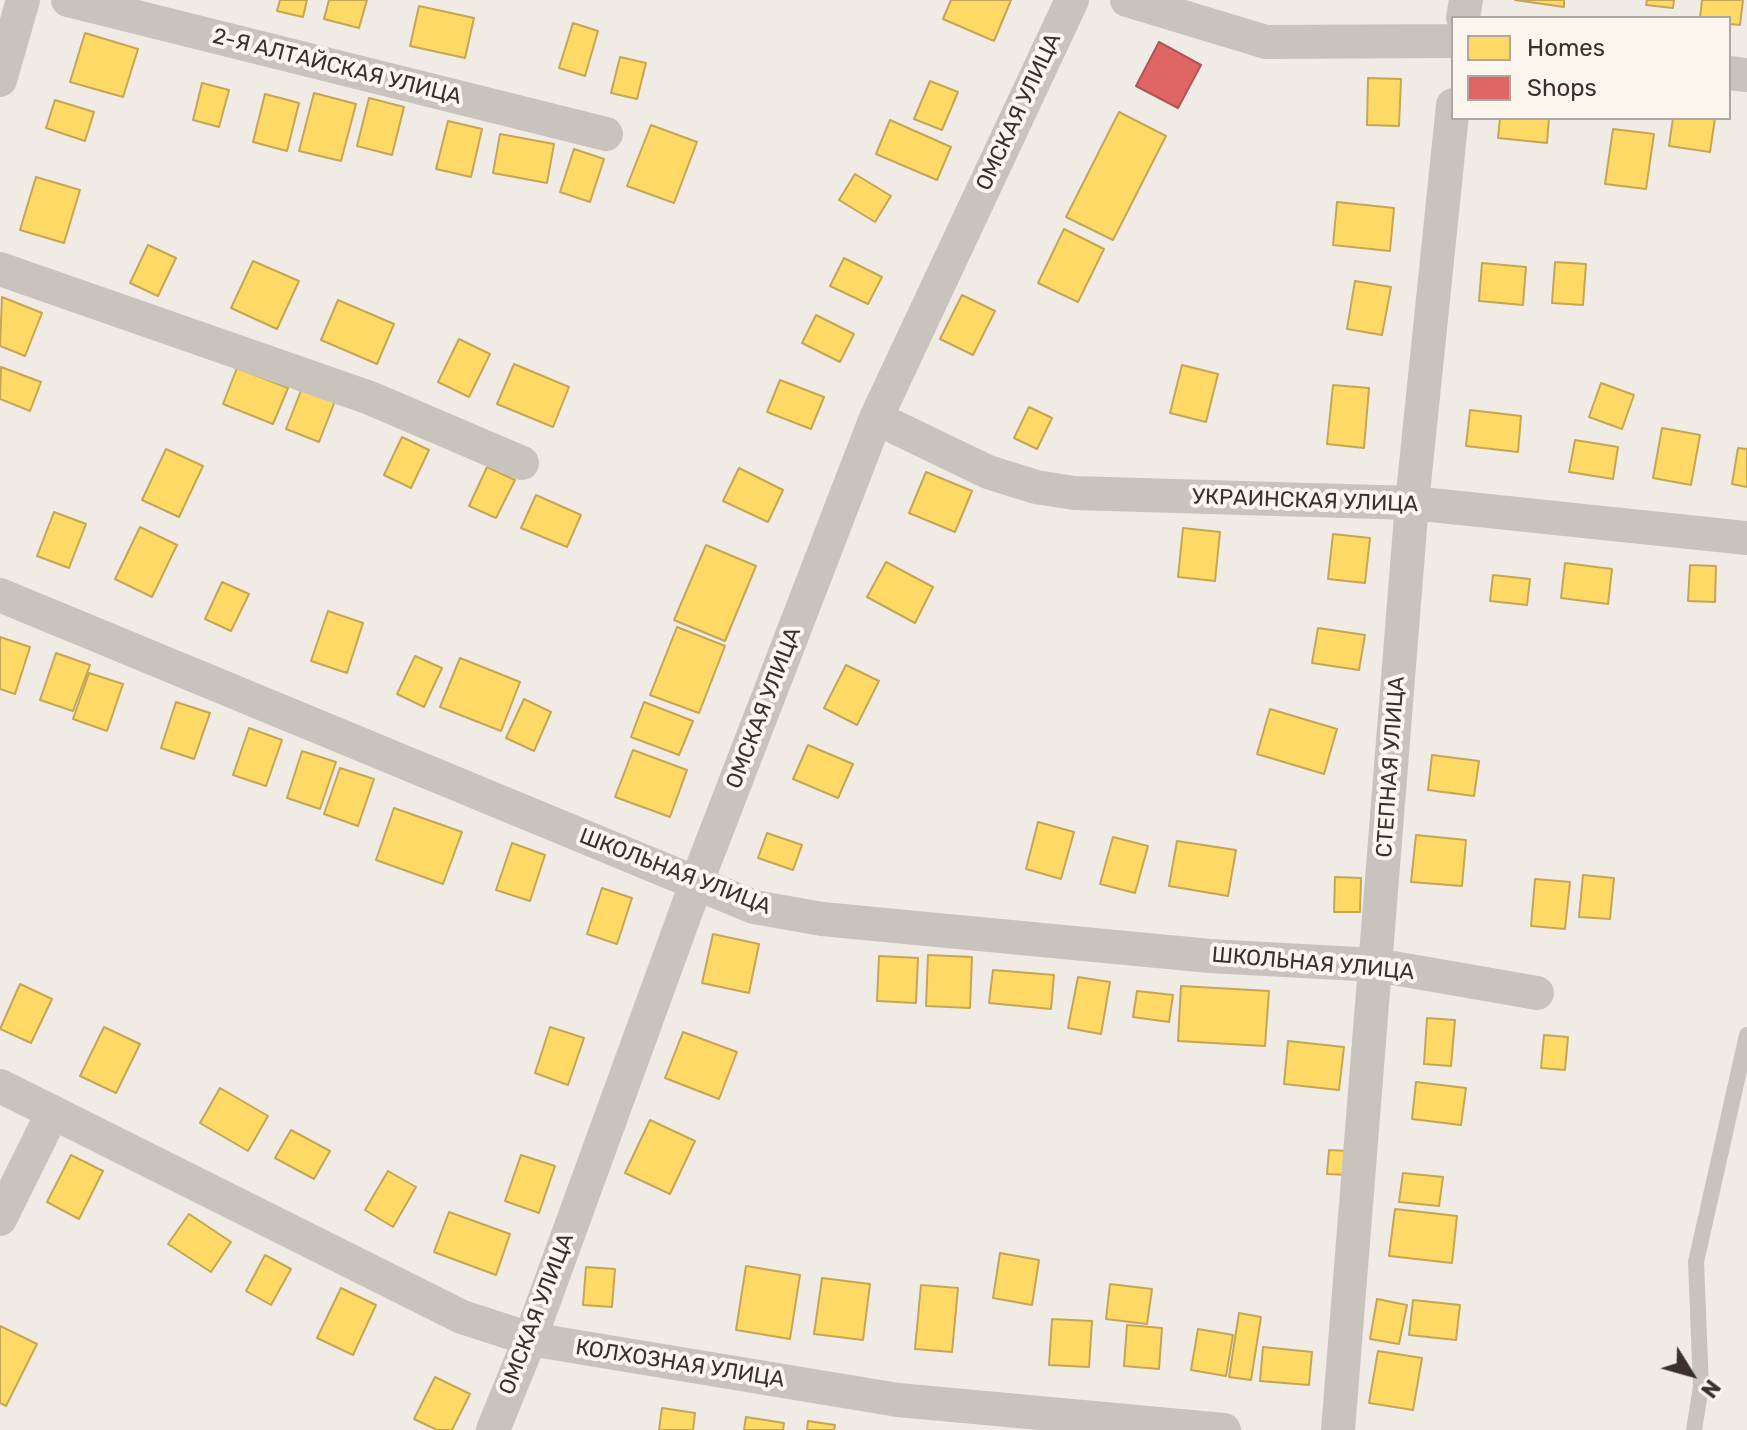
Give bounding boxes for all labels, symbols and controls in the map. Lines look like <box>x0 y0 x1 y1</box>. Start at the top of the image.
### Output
legend <box>1451 16 1731 120</box>
street label: 2-Я АЛТАЙСКАЯ УЛИЦА <box>210 23 464 111</box>
street label: ОМСКАЯ УЛИЦА <box>971 29 1067 195</box>
text: Homes <box>1527 34 1605 62</box>
text: Shops <box>1527 74 1597 102</box>
street label: УКРАИНСКАЯ УЛИЦА <box>1191 484 1419 518</box>
street label: ОМСКАЯ УЛИЦА <box>721 624 807 792</box>
street label: СТЕПНАЯ УЛИЦА <box>1371 675 1411 859</box>
street label: ШКОЛЬНАЯ УЛИЦА <box>575 823 775 921</box>
street label: ШКОЛЬНАЯ УЛИЦА <box>1211 942 1415 986</box>
street label: ОМСКАЯ УЛИЦА <box>494 1230 580 1398</box>
street label: КОЛХОЗНАЯ УЛИЦА <box>574 1334 786 1394</box>
north arrow <box>1651 1334 1731 1414</box>
text: N <box>1695 1374 1726 1403</box>

